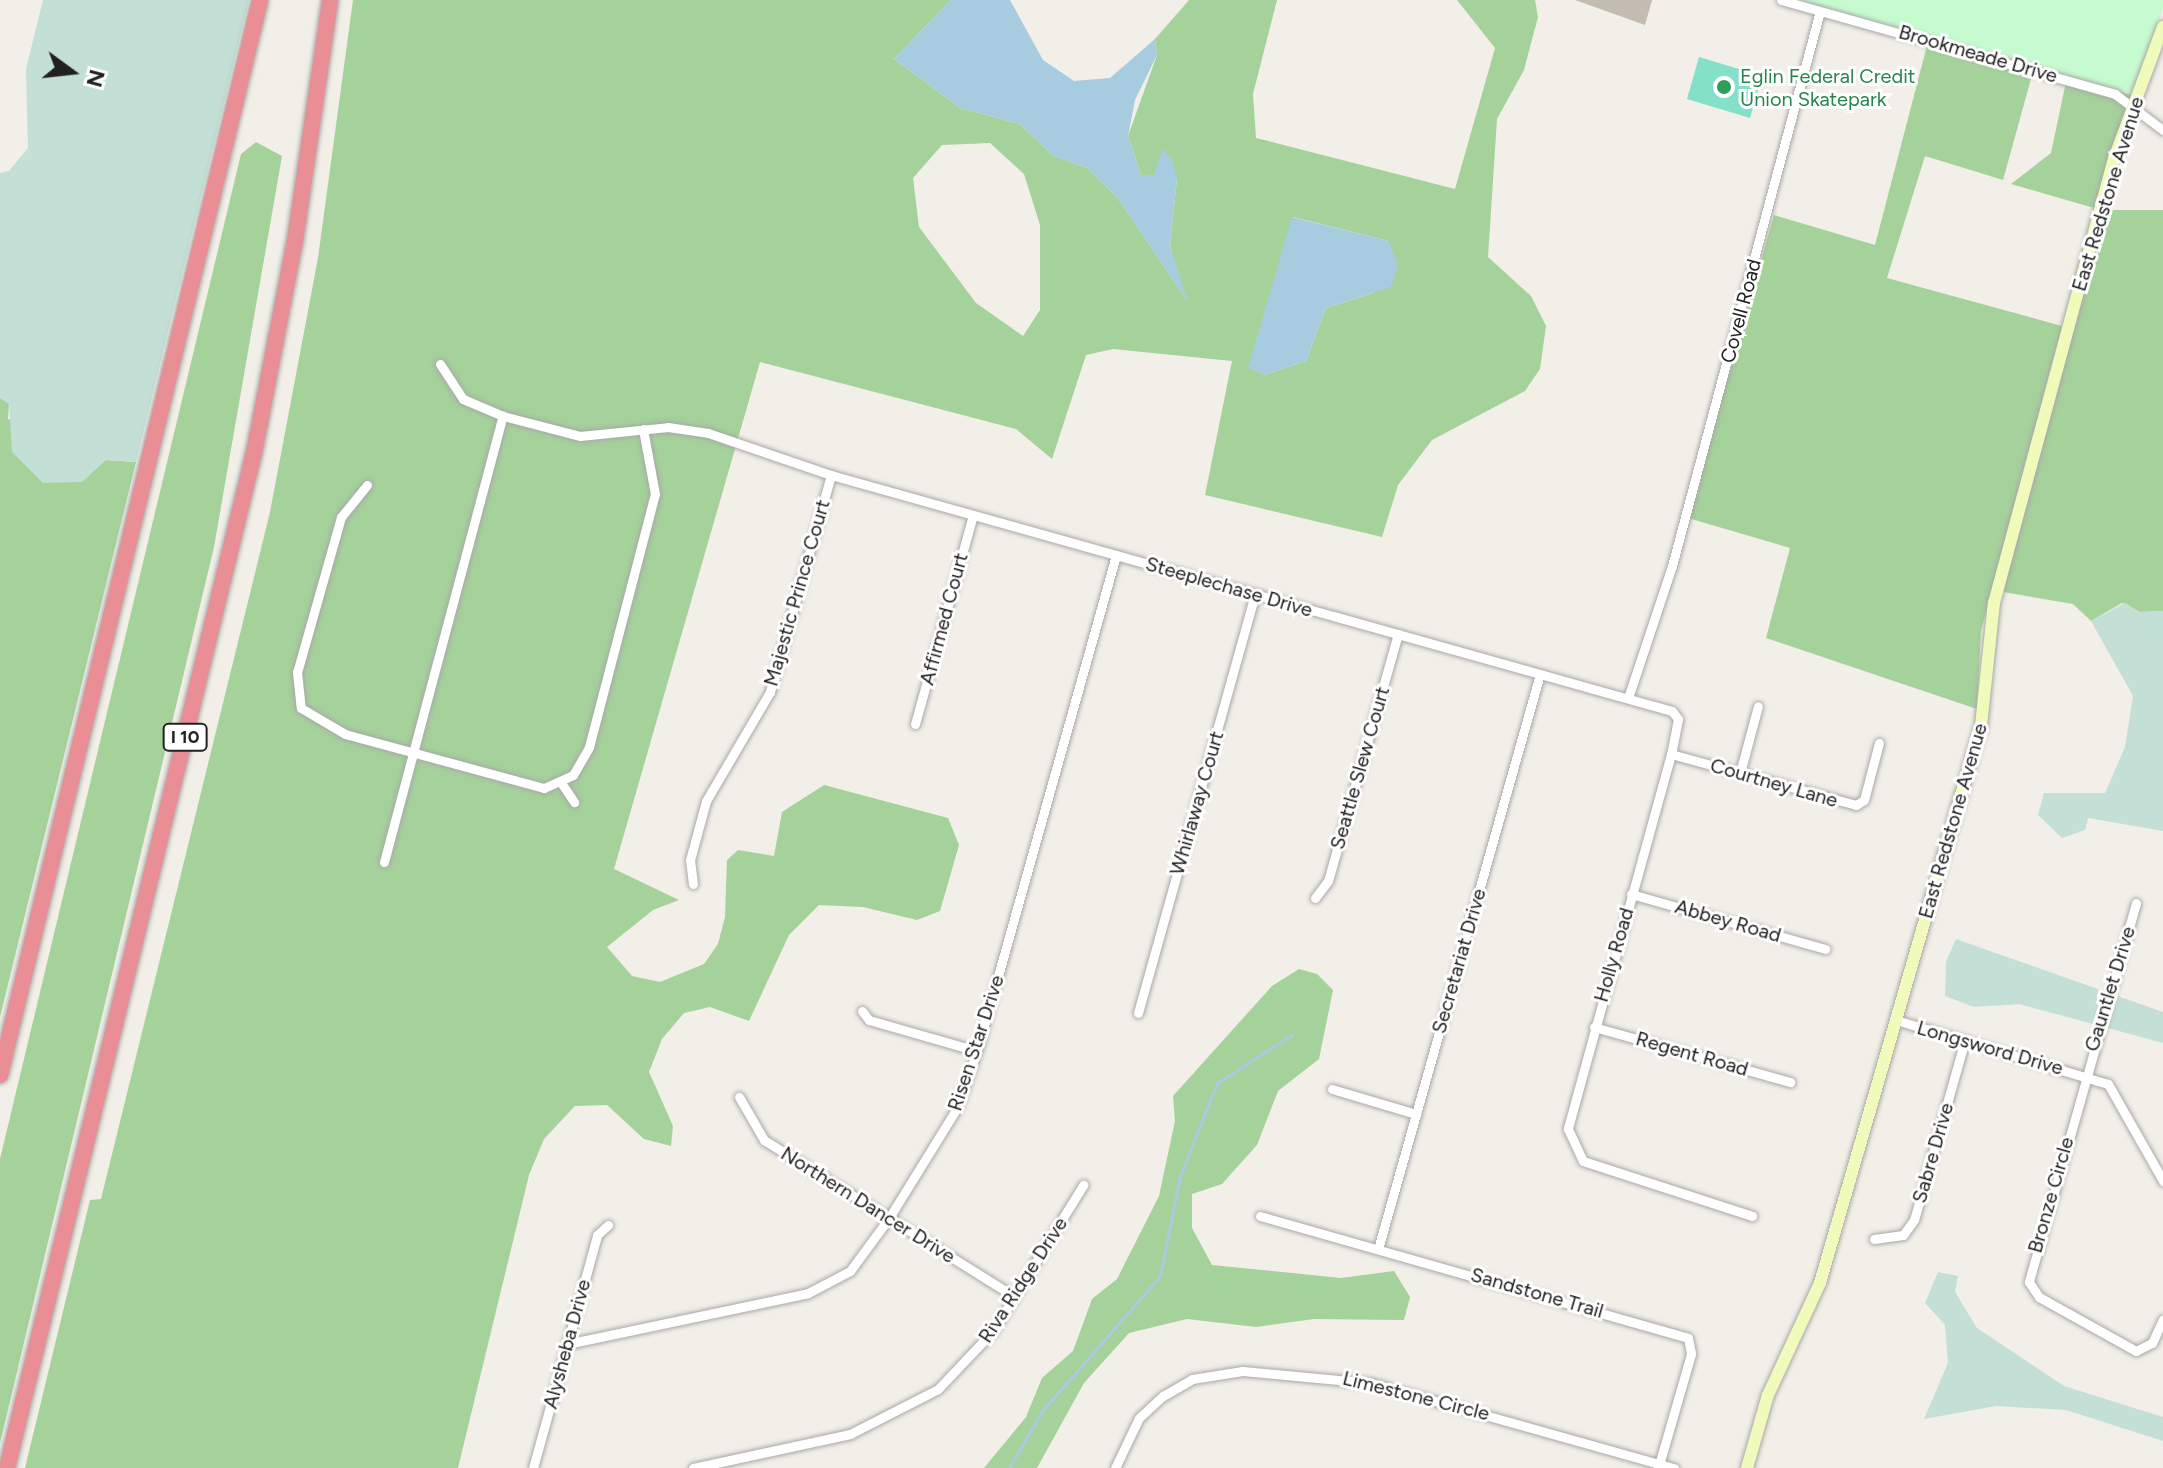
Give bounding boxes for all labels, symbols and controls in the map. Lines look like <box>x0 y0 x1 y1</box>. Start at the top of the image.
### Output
street label: Brookmeade Drive <box>1896 20 2060 88</box>
north arrow <box>32 32 112 112</box>
place label: Eglin Federal Credit Union Skatepark <box>1740 64 1915 111</box>
text: N <box>80 67 111 90</box>
marker: Eglin Federal Credit Union Skatepark <box>1715 78 1733 96</box>
street label: East Redstone Avenue <box>2067 94 2149 294</box>
street label: Covell Road <box>1716 256 1766 366</box>
street label: Majestic Prince Court <box>759 497 835 689</box>
street label: Affirmed Court <box>915 550 973 688</box>
street label: Steeplechase Drive <box>1143 552 1315 622</box>
street label: Seattle Slew Court <box>1325 684 1395 852</box>
street label: East Redstone Avenue <box>1914 721 1992 921</box>
road number: I 10 <box>161 723 209 751</box>
street label: Whirlaway Court <box>1165 728 1229 878</box>
street label: Courtney Lane <box>1708 753 1840 813</box>
street label: Secretariat Drive <box>1427 886 1491 1036</box>
street label: Abbey Road <box>1672 894 1784 948</box>
street label: Holly Road <box>1589 905 1639 1005</box>
street label: Gauntlet Drive <box>2080 924 2140 1054</box>
street label: Risen Star Drive <box>943 972 1009 1114</box>
street label: Longsword Drive <box>1914 1016 2066 1080</box>
street label: Regent Road <box>1633 1027 1751 1081</box>
street label: Sabre Drive <box>1907 1100 1959 1206</box>
street label: Bronze Circle <box>2023 1134 2079 1256</box>
street label: Northern Dancer Drive <box>776 1142 960 1268</box>
street label: Riva Ridge Drive <box>973 1213 1073 1347</box>
street label: Sandstone Trail <box>1468 1263 1606 1323</box>
street label: Alysheba Drive <box>538 1277 596 1411</box>
street label: Limestone Circle <box>1340 1366 1492 1426</box>

